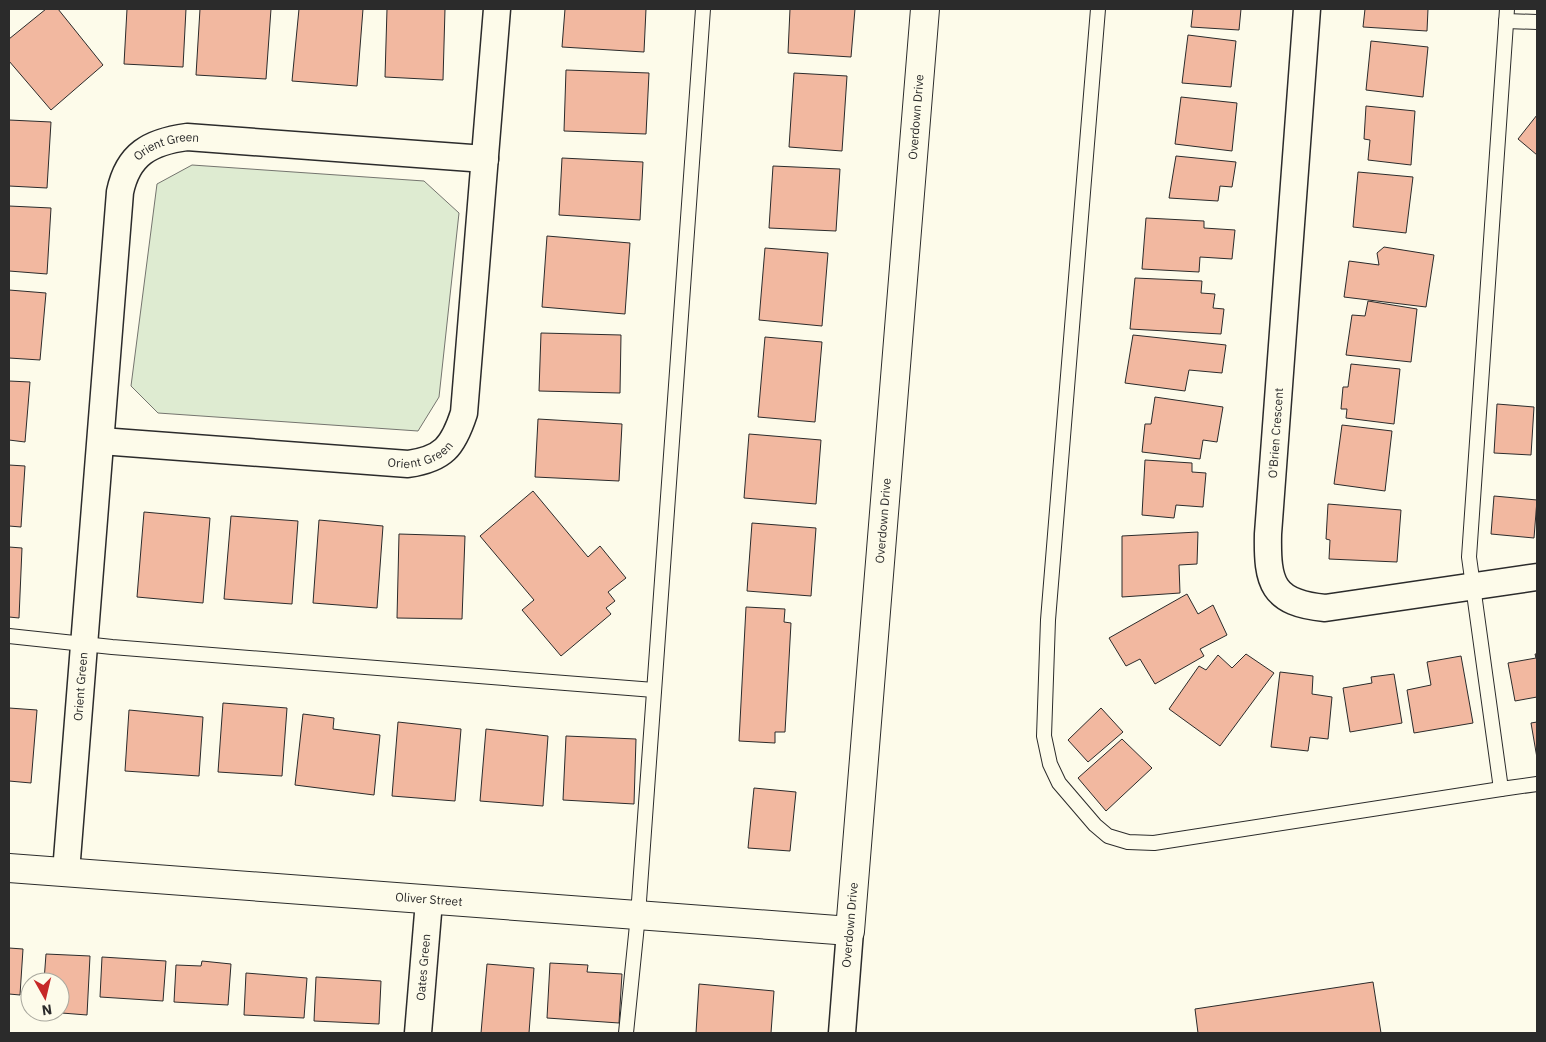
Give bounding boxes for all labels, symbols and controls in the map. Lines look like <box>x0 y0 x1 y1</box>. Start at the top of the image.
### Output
street label: Overdown Drive <box>905 73 927 160</box>
street label: Orient Green <box>130 129 200 164</box>
street label: O'Brien Crescent <box>1265 387 1286 479</box>
street label: Orient Green <box>387 438 456 471</box>
street label: Overdown Drive <box>872 477 894 564</box>
street label: Orient Green <box>70 651 90 722</box>
street label: Overdown Drive <box>838 881 861 968</box>
street label: Oliver Street <box>395 889 463 909</box>
street label: Oates Green <box>413 933 433 1001</box>
north arrow <box>20 972 70 1022</box>
text: N <box>41 1000 53 1019</box>

